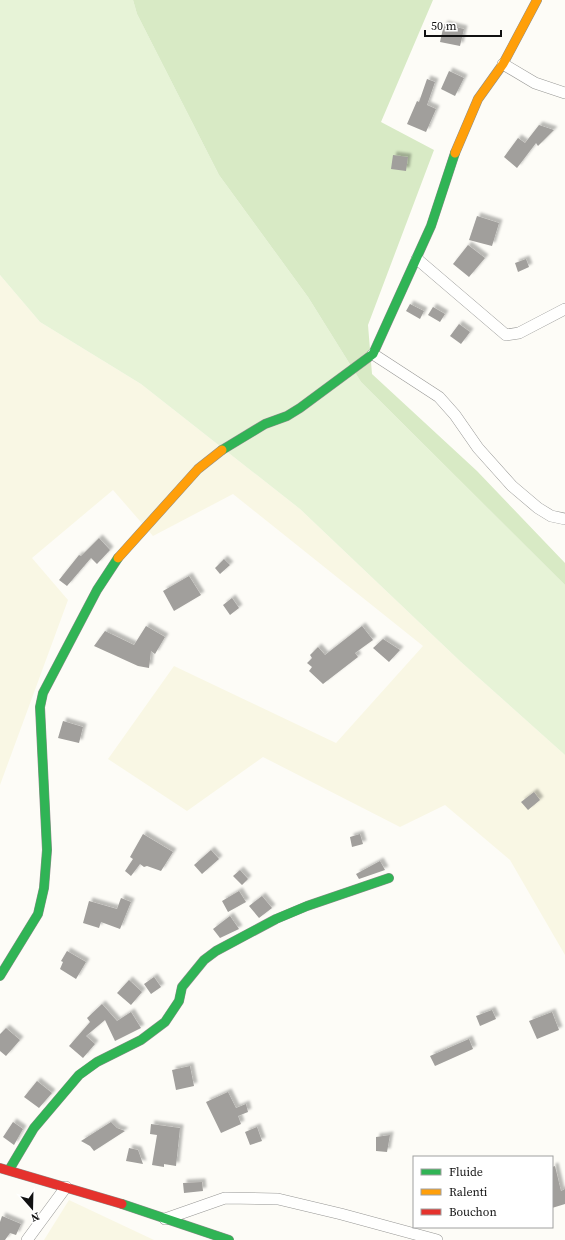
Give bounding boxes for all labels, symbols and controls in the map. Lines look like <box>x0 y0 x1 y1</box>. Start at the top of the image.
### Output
scale bar <box>425 12 501 38</box>
text: 50 m <box>431 18 457 34</box>
legend <box>413 1156 553 1228</box>
text: Fluide <box>449 1164 483 1180</box>
text: Ralenti <box>449 1184 488 1200</box>
north arrow <box>12 1188 52 1228</box>
text: Bouchon <box>449 1204 497 1220</box>
text: N <box>29 1209 42 1225</box>

